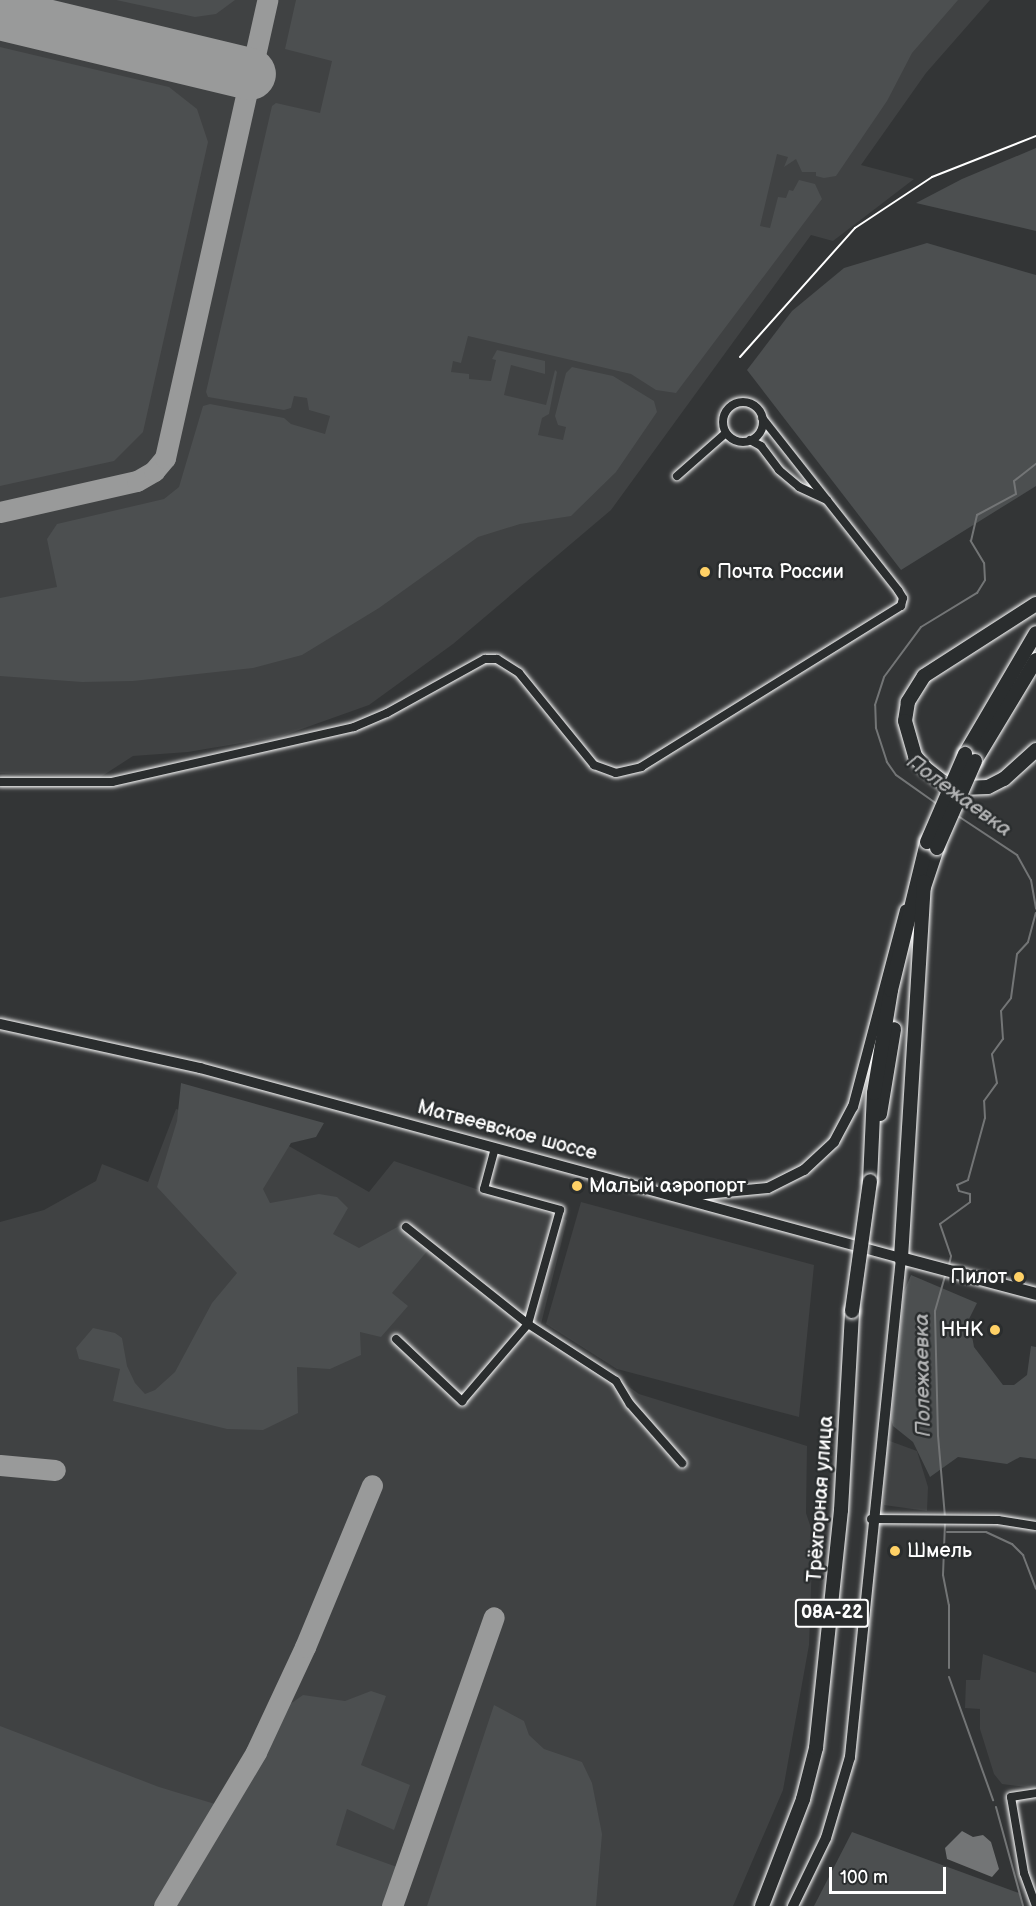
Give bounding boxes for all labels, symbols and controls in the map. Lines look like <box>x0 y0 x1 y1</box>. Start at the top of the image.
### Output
place label: Почта России <box>717 560 844 584</box>
marker: Почта России <box>698 565 712 579</box>
water label: Полежаевка <box>902 749 1016 843</box>
street label: Матвеевское шоссе <box>415 1095 599 1167</box>
place label: Малый аэропорт <box>589 1174 746 1198</box>
marker: Малый аэропорт <box>570 1179 584 1193</box>
place label: Пилот <box>950 1265 1007 1289</box>
marker: Пилот <box>1012 1270 1026 1284</box>
water label: Полежаевка <box>909 1313 937 1437</box>
place label: ННК <box>940 1318 983 1342</box>
marker: ННК <box>988 1323 1002 1337</box>
street label: Трёхгорная улица <box>803 1415 839 1583</box>
place label: Шмель <box>907 1539 972 1563</box>
marker: Шмель <box>888 1544 902 1558</box>
road number: 08А-22 <box>794 1598 870 1628</box>
scale bar <box>832 1855 949 1893</box>
text: 100 m <box>840 1867 888 1888</box>

